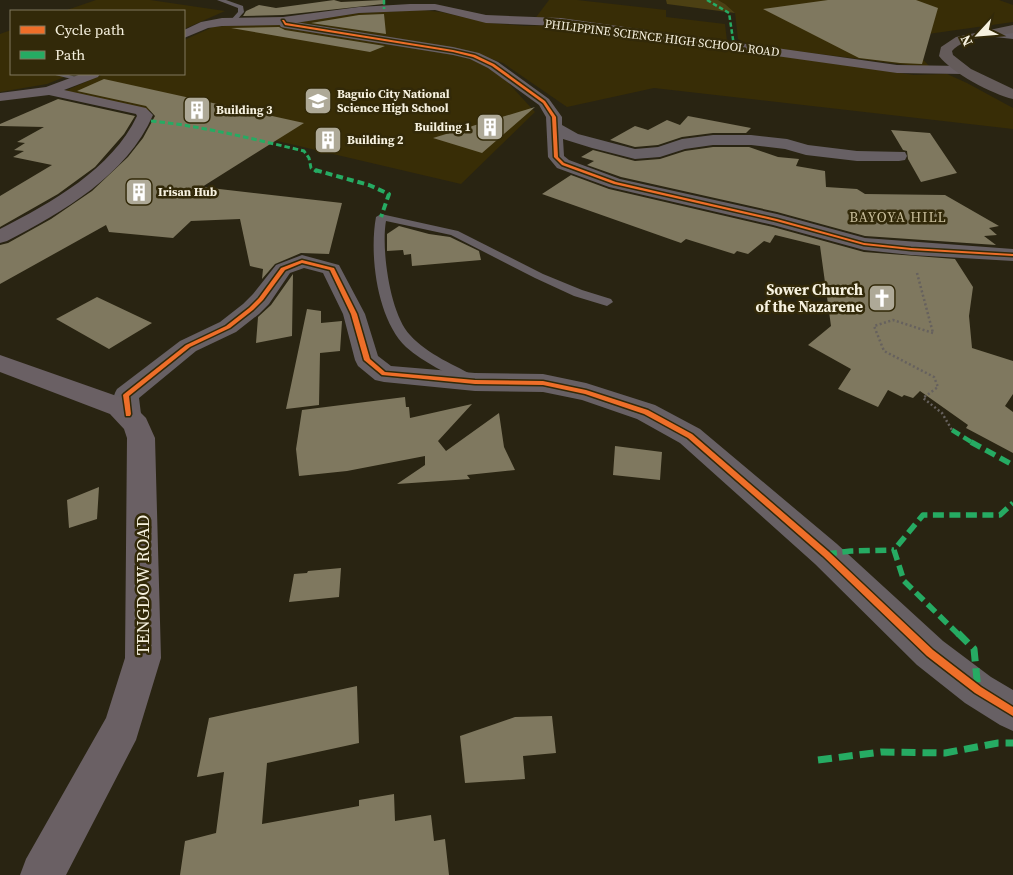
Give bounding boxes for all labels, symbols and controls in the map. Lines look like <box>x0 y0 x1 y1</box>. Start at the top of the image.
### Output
legend <box>10 10 185 75</box>
north arrow <box>953 10 1003 60</box>
street label: PHILIPPINE SCIENCE HIGH SCHOOL ROAD <box>544 16 780 60</box>
text: Cycle path <box>55 19 125 40</box>
text: N <box>955 32 978 50</box>
text: Path <box>55 44 85 65</box>
school or university icon: Baguio City National Science High School <box>303 86 333 116</box>
place label: Baguio City National Science High School <box>337 86 450 116</box>
building icon: Building 3 <box>182 95 212 125</box>
place label: Building 3 <box>216 102 273 118</box>
building icon: Building 1 <box>475 112 505 142</box>
place label: Building 1 <box>414 119 471 135</box>
building icon: Building 2 <box>313 125 343 155</box>
place label: Building 2 <box>347 132 404 148</box>
building icon: Irisan Hub <box>124 177 154 207</box>
place label: Irisan Hub <box>158 184 217 200</box>
district label: BAYOYA HILL <box>849 207 947 227</box>
place label: Sower Church of the Nazarene <box>755 279 863 317</box>
church icon: Sower Church of the Nazarene <box>867 283 897 313</box>
street label: TENGDOW ROAD <box>130 515 155 655</box>

